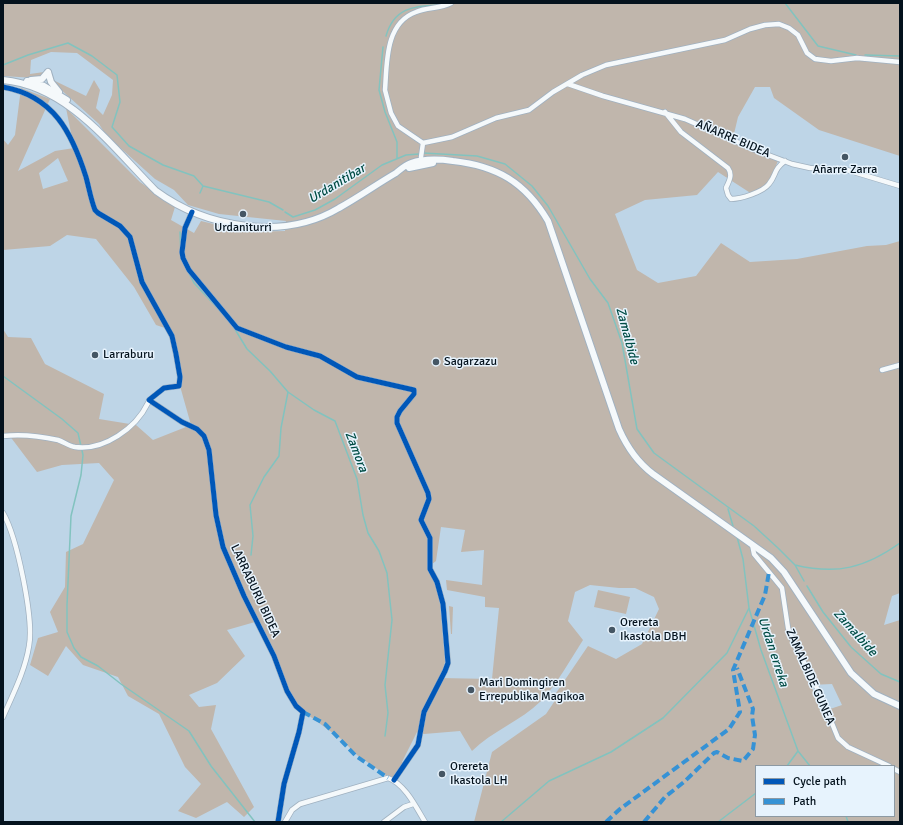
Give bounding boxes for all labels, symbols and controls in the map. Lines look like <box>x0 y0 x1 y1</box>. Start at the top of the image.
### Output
street label: AÑARRE BIDEA <box>694 117 772 161</box>
marker: Añarre Zarra <box>840 152 850 162</box>
water label: Urdanitibar <box>306 161 368 207</box>
place label: Añarre Zarra <box>813 163 877 177</box>
marker: Urdaniturri <box>238 209 248 219</box>
place label: Urdaniturri <box>214 221 272 235</box>
water label: Zamalbide <box>612 306 642 366</box>
place label: Larraburu <box>103 348 154 362</box>
marker: Larraburu <box>90 350 100 360</box>
place label: Sagarzazu <box>444 355 497 369</box>
marker: Sagarzazu <box>431 357 441 367</box>
water label: Zamora <box>341 430 371 474</box>
street label: LARRABURU BIDEA <box>227 542 283 640</box>
water label: Zamalbide <box>830 606 880 660</box>
water label: Urdan erreka <box>754 615 792 689</box>
place label: Orereta Ikastola DBH <box>620 616 687 644</box>
marker: Orereta Ikastola DBH <box>607 625 617 635</box>
street label: ZAMALBIDE GUNEA <box>782 627 838 727</box>
place label: Mari Domingiren Errepublika Magikoa <box>479 676 584 704</box>
marker: Mari Domingiren Errepublika Magikoa <box>466 685 476 695</box>
place label: Orereta Ikastola LH <box>450 760 508 788</box>
legend <box>755 765 895 817</box>
marker: Orereta Ikastola LH <box>437 769 447 779</box>
text: Cycle path <box>793 774 846 789</box>
text: Path <box>793 794 816 809</box>

